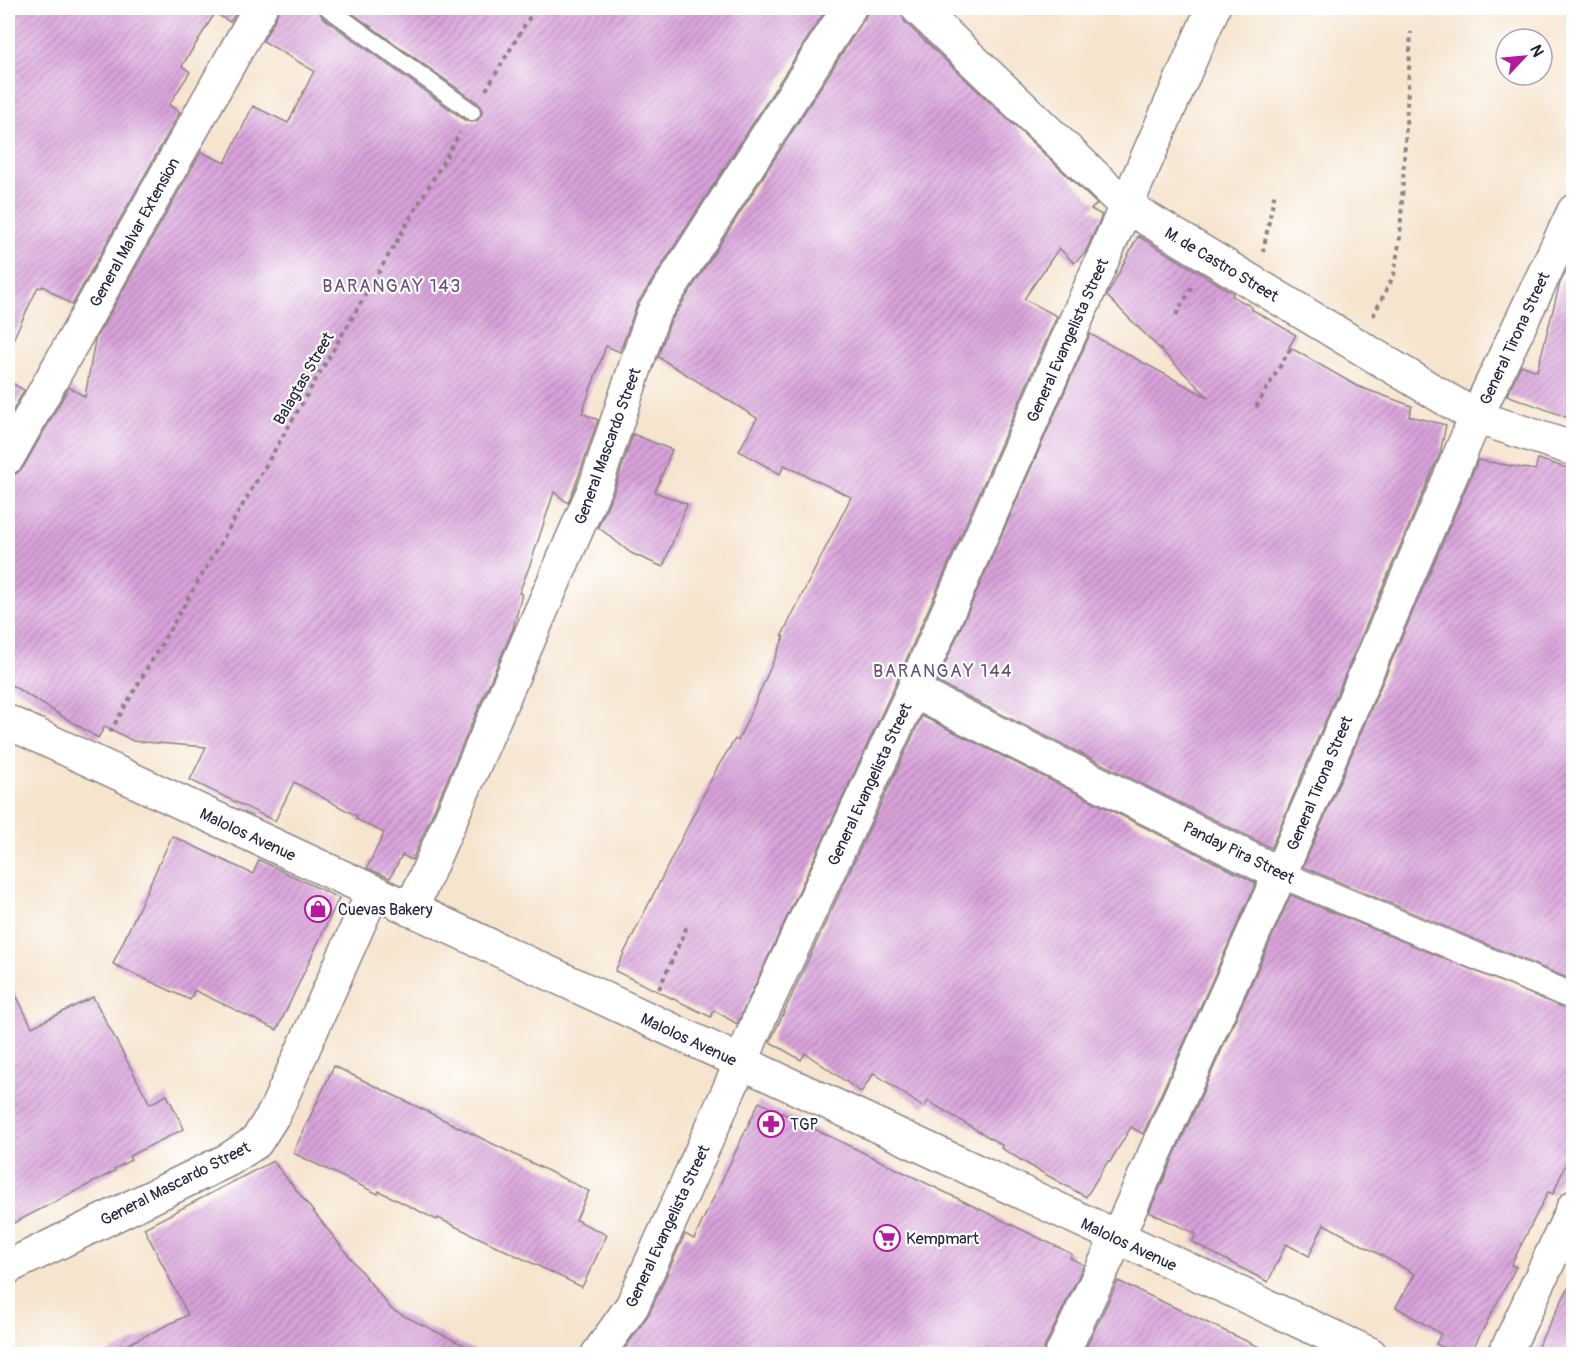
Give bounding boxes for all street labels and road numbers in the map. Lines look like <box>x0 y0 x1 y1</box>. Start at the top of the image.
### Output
street label: General Malvar Extension <box>85 154 184 311</box>
street label: M. de Castro Street <box>1161 223 1282 307</box>
street label: General Evangelista Street <box>1023 255 1113 426</box>
street label: General Tirona Street <box>1475 268 1555 408</box>
street label: Balagtas Street <box>269 328 339 428</box>
street label: General Mascardo Street <box>570 365 646 528</box>
street label: General Evangelista Street <box>823 699 917 869</box>
street label: General Tirona Street <box>1282 712 1358 854</box>
street label: Malolos Avenue <box>196 804 299 866</box>
street label: Panday Pira Street <box>1180 817 1298 889</box>
street label: Malolos Avenue <box>637 1009 740 1071</box>
street label: General Mascardo Street <box>97 1137 254 1230</box>
street label: General Evangelista Street <box>621 1141 715 1311</box>
street label: Malolos Avenue <box>1077 1214 1180 1276</box>

